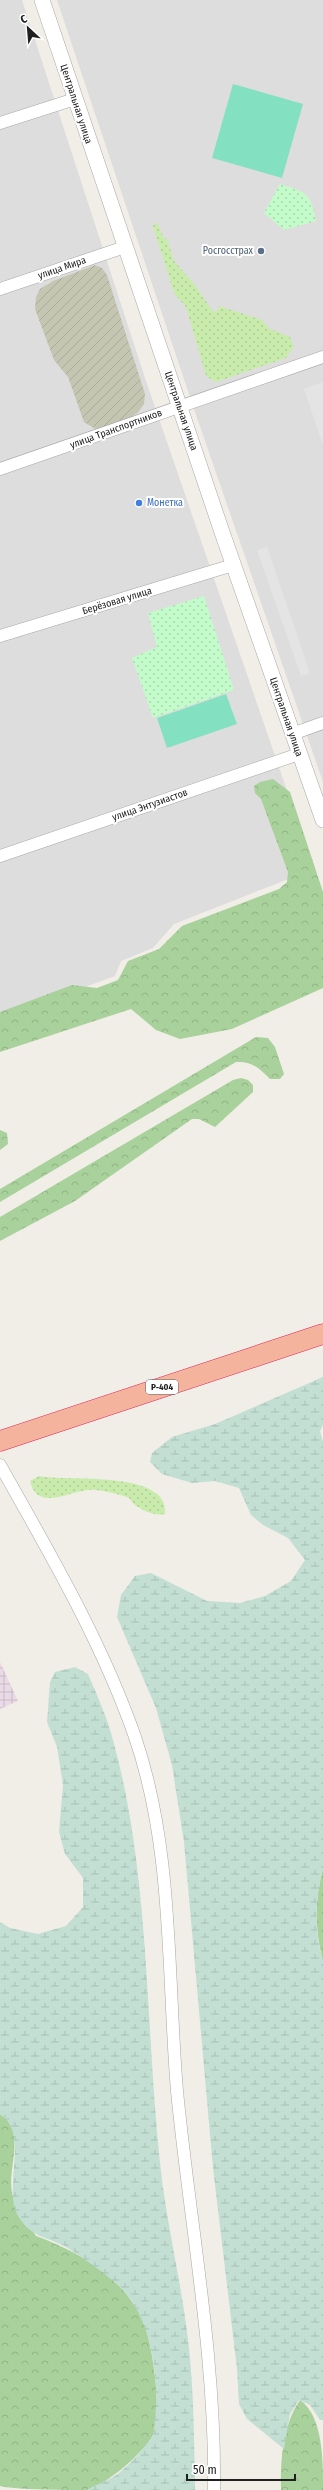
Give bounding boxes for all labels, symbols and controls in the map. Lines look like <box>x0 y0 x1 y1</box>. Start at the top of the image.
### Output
north arrow <box>8 8 48 48</box>
text: С <box>18 12 29 27</box>
street label: Центральная улица <box>57 63 95 145</box>
place label: Росгосстрах <box>203 245 254 257</box>
marker: Росгосстрах <box>256 246 266 256</box>
street label: улица Мира <box>36 254 88 282</box>
street label: Центральная улица <box>162 370 200 452</box>
street label: улица Транспортников <box>68 407 164 451</box>
place label: Монетка <box>147 497 183 509</box>
marker: Монетка <box>134 498 144 508</box>
street label: Берёзовая улица <box>81 585 153 617</box>
street label: Центральная улица <box>267 676 305 758</box>
street label: улица Энтузиастов <box>111 786 189 824</box>
road number: Р-404 <box>146 1380 178 1394</box>
scale bar <box>187 2456 295 2482</box>
text: 50 m <box>193 2463 217 2477</box>

